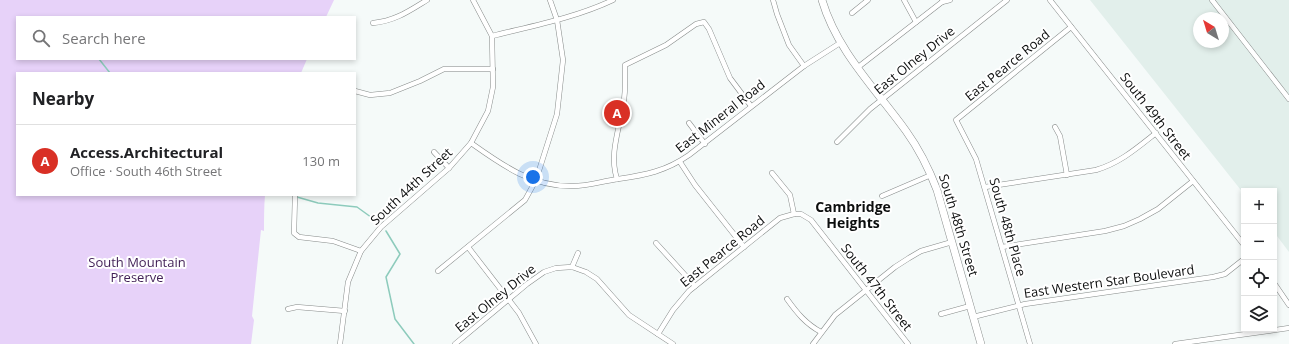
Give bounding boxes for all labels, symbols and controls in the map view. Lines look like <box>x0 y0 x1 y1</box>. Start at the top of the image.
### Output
north arrow <box>1193 12 1229 48</box>
search box <box>16 16 356 60</box>
street label: East Olney Drive <box>870 22 958 98</box>
street label: East Pearce Road <box>961 25 1053 105</box>
icon: search <box>30 27 52 49</box>
text: Search here <box>62 28 146 48</box>
street label: South 49th Street <box>1116 69 1196 164</box>
street label: East Mineral Road <box>671 75 769 157</box>
text: Nearby <box>32 87 94 110</box>
pin: A <box>604 98 630 128</box>
text: Access.Architectural <box>70 142 223 162</box>
street label: South 44th Street <box>366 143 456 229</box>
text: A <box>41 152 49 170</box>
text: 130 m <box>302 152 340 170</box>
text: Office · South 46th Street <box>70 162 222 180</box>
your location <box>523 167 543 187</box>
street label: South 48th Street <box>935 172 983 279</box>
street label: South 48th Place <box>985 176 1031 278</box>
map controls <box>1241 188 1277 332</box>
button: + <box>1241 188 1277 224</box>
district label: Cambridge Heights <box>815 197 891 232</box>
street label: East Pearce Road <box>676 211 768 291</box>
button: − <box>1241 224 1277 260</box>
street label: South 47th Street <box>837 240 917 335</box>
park label: South Mountain Preserve <box>88 253 186 286</box>
street label: East Olney Drive <box>451 260 539 336</box>
street label: East Western Star Boulevard <box>1022 260 1196 302</box>
button: locate <box>1241 260 1277 296</box>
button: layers <box>1241 296 1277 332</box>

